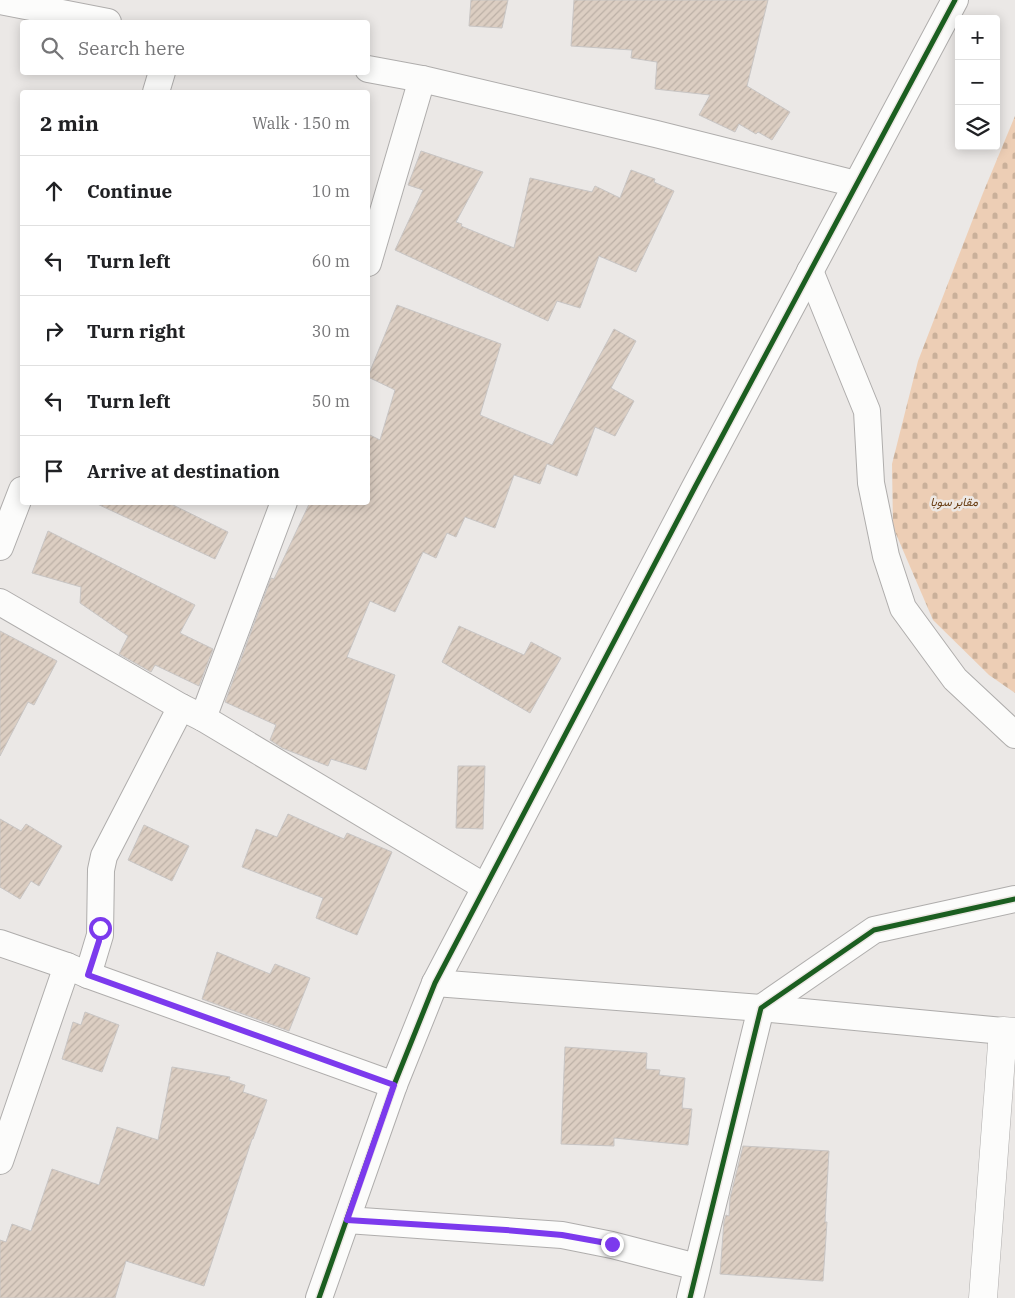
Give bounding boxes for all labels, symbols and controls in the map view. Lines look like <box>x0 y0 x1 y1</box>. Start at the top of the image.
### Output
map controls <box>955 15 1000 150</box>
button: + <box>955 15 1000 60</box>
search box <box>20 20 370 75</box>
icon: search <box>38 34 66 62</box>
text: Search here <box>78 36 185 60</box>
button: − <box>955 60 1000 105</box>
button: layers <box>955 105 1000 150</box>
text: 2 min <box>40 109 99 137</box>
text: Walk · 150 m <box>252 113 350 133</box>
icon: ahead <box>40 177 68 205</box>
text: Continue <box>87 179 172 203</box>
text: 10 m <box>312 181 350 201</box>
icon: left <box>40 247 68 275</box>
text: Turn left <box>87 249 170 273</box>
text: 60 m <box>312 251 350 271</box>
icon: right <box>40 317 68 345</box>
text: Turn right <box>87 319 185 343</box>
text: 30 m <box>312 321 350 341</box>
icon: left <box>40 387 68 415</box>
text: Turn left <box>87 389 170 413</box>
text: 50 m <box>312 391 350 411</box>
icon: arrive <box>40 457 68 485</box>
text: Arrive at destination <box>87 459 280 483</box>
park label: مقابر سوبا <box>930 494 978 510</box>
route start <box>89 917 112 940</box>
route end <box>601 1233 624 1256</box>

